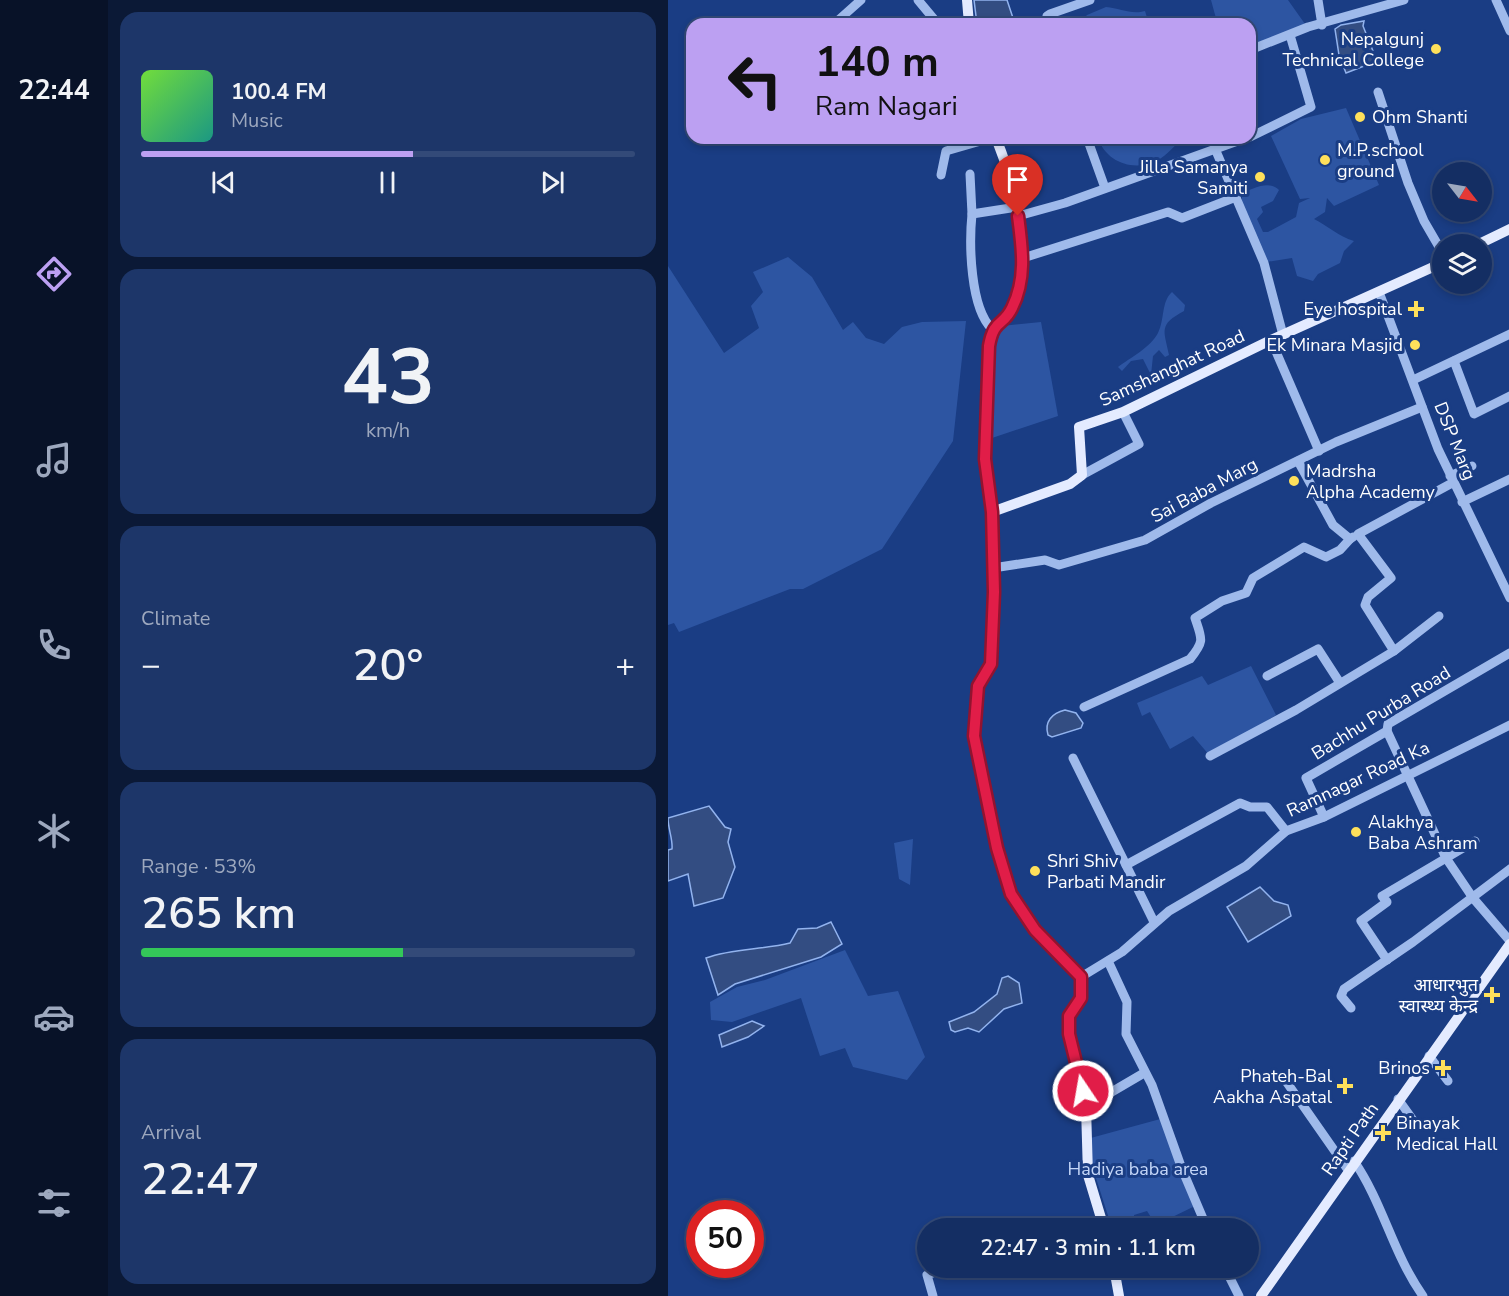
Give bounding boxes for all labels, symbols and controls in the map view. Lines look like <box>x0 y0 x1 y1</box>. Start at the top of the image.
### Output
place label: Nepalgunj Technical College <box>1282 27 1424 72</box>
text: 140 m <box>815 34 939 91</box>
icon: left <box>716 42 794 120</box>
marker: Nepalgunj Technical College <box>1429 42 1443 56</box>
text: 22:44 <box>18 72 90 109</box>
text: 100.4 FM <box>231 77 327 107</box>
text: Ram Nagari <box>815 88 958 125</box>
place label: Ohm Shanti <box>1372 105 1468 129</box>
text: Music <box>231 107 283 134</box>
marker: Ohm Shanti <box>1353 110 1367 124</box>
place label: M.P.school ground <box>1337 138 1424 183</box>
marker: M.P.school ground <box>1318 153 1332 167</box>
pin <box>992 154 1043 216</box>
place label: Jilla Samanya Samiti <box>1138 155 1248 200</box>
north arrow <box>1432 162 1492 222</box>
map controls <box>1432 162 1492 294</box>
icon: arrive <box>1001 163 1034 196</box>
icon: previous <box>207 166 240 199</box>
icon: pause <box>371 166 404 199</box>
icon: next <box>536 166 569 199</box>
marker: Jilla Samanya Samiti <box>1253 170 1267 184</box>
button: layers <box>1432 234 1492 294</box>
icon: directions <box>33 253 75 295</box>
place label: Eye hospital <box>1304 297 1403 321</box>
marker: Eye hospital <box>1407 300 1425 318</box>
text: 43 <box>341 324 435 431</box>
street label: Samshanghat Road <box>1095 324 1249 412</box>
place label: Ek Minara Masjid <box>1267 333 1403 357</box>
marker: Ek Minara Masjid <box>1408 338 1422 352</box>
street label: DSP Marg <box>1428 398 1482 484</box>
text: km/h <box>366 417 410 444</box>
icon: music <box>33 439 75 481</box>
street label: Sai Baba Marg <box>1146 452 1262 528</box>
place label: Madrsha Alpha Academy <box>1306 459 1436 504</box>
marker: Madrsha Alpha Academy <box>1287 474 1301 488</box>
text: Climate <box>141 605 210 632</box>
icon: phone <box>33 624 75 666</box>
text: 20° <box>353 635 423 696</box>
text: − <box>141 643 161 688</box>
text: + <box>615 643 635 688</box>
street label: Bachhu Purba Road <box>1307 661 1455 765</box>
street label: Ramnagar Road Ka <box>1283 735 1433 823</box>
icon: climate <box>33 810 75 852</box>
place label: Alakhya Baba Ashram <box>1368 810 1478 855</box>
marker: Alakhya Baba Ashram <box>1349 825 1363 839</box>
place label: Shri Shiv Parbati Mandir <box>1047 849 1166 894</box>
text: Range · 53% <box>141 853 256 880</box>
marker: Shri Shiv Parbati Mandir <box>1028 864 1042 878</box>
text: 265 km <box>141 883 296 944</box>
place label: आधारभुत स्वास्थ्य केन्द्र <box>1399 973 1479 1018</box>
marker: आधारभुत स्वास्थ्य केन्द्र <box>1483 986 1501 1004</box>
icon: car <box>33 996 75 1038</box>
place label: Brinos <box>1378 1056 1430 1080</box>
position arrow <box>1051 1059 1115 1123</box>
marker: Brinos <box>1434 1059 1452 1077</box>
place label: Phateh-Bal Aakha Aspatal <box>1213 1064 1333 1109</box>
marker: Phateh-Bal Aakha Aspatal <box>1336 1077 1354 1095</box>
street label: Rapti Path <box>1316 1098 1384 1180</box>
place label: Binayak Medical Hall <box>1396 1111 1498 1156</box>
text: Arrival <box>141 1119 201 1146</box>
marker: Binayak Medical Hall <box>1374 1124 1392 1142</box>
text: 22:47 <box>141 1149 260 1210</box>
park label: Hadiya baba area <box>1068 1157 1208 1181</box>
icon: filters <box>33 1182 75 1224</box>
speed limit sign: 50 <box>686 1200 764 1278</box>
text: 22:47 · 3 min · 1.1 km <box>980 1233 1196 1263</box>

